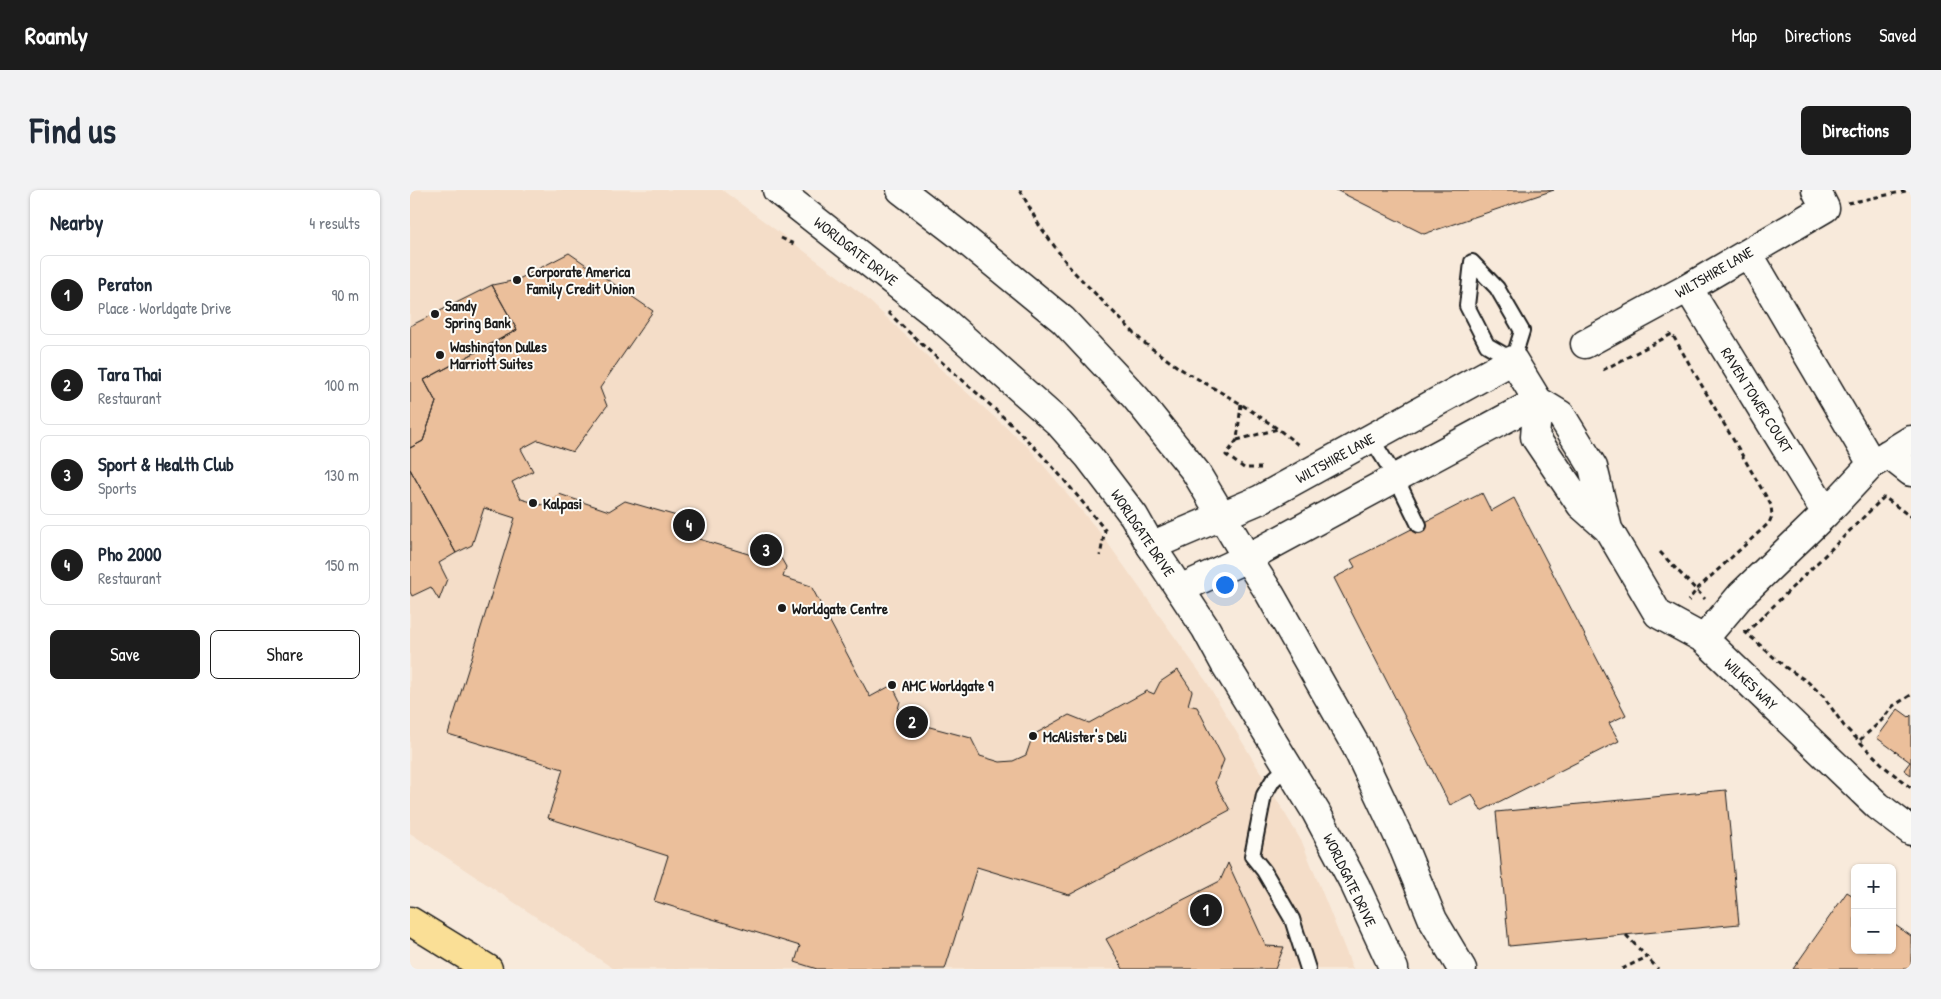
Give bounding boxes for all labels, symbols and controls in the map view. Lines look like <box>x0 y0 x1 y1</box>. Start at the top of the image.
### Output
text: Roamly <box>25 19 88 51</box>
text: Map <box>1732 23 1757 48</box>
text: Directions <box>1785 23 1851 48</box>
text: Saved <box>1879 23 1916 48</box>
button: Directions <box>1801 106 1911 155</box>
text: Find us <box>30 107 116 154</box>
text: Nearby <box>50 208 103 237</box>
text: 4 results <box>309 212 360 234</box>
street label: WORLDGATE DRIVE <box>810 212 903 291</box>
street label: WILTSHIRE LANE <box>1671 241 1757 303</box>
place label: Corporate America Family Credit Union <box>526 261 635 300</box>
text: Peraton <box>98 271 152 297</box>
marker: Corporate America Family Credit Union <box>511 274 523 286</box>
text: 1 <box>64 284 70 306</box>
text: 90 m <box>331 284 359 306</box>
place label: Sandy Spring Bank <box>445 295 512 334</box>
text: Place · Worldgate Drive <box>98 297 231 319</box>
marker: Sandy Spring Bank <box>429 308 441 320</box>
place label: Washington Dulles Marriott Suites <box>450 336 547 374</box>
street label: RAVEN TOWER COURT <box>1716 343 1798 458</box>
marker: Washington Dulles Marriott Suites <box>434 349 446 361</box>
text: Tara Thai <box>98 361 162 387</box>
text: 2 <box>63 374 71 396</box>
text: 100 m <box>324 374 359 396</box>
text: Restaurant <box>98 387 161 409</box>
street label: WILTSHIRE LANE <box>1292 428 1379 488</box>
text: Sport & Health Club <box>98 451 234 477</box>
text: 3 <box>63 464 71 486</box>
text: 130 m <box>324 464 359 486</box>
text: Sports <box>98 477 136 499</box>
street label: WORLDGATE DRIVE <box>1106 485 1180 581</box>
place label: Kalpasi <box>543 493 582 515</box>
marker: Kalpasi <box>527 497 539 509</box>
pin: 4 <box>673 506 705 544</box>
pin: 3 <box>750 531 782 569</box>
text: Pho 2000 <box>98 541 162 567</box>
text: 4 <box>64 554 70 576</box>
text: 150 m <box>325 554 359 576</box>
text: Restaurant <box>98 567 161 589</box>
your location <box>1212 572 1238 598</box>
place label: Worldgate Centre <box>792 598 888 620</box>
marker: Worldgate Centre <box>776 602 788 614</box>
button: Save <box>50 630 200 679</box>
button: Share <box>210 630 360 679</box>
street label: WILKES WAY <box>1720 653 1782 715</box>
place label: AMC Worldgate 9 <box>902 675 994 697</box>
marker: AMC Worldgate 9 <box>886 679 898 691</box>
pin: 2 <box>896 703 928 741</box>
place label: McAlister's Deli <box>1043 726 1127 747</box>
marker: McAlister's Deli <box>1027 730 1039 742</box>
street label: WORLDGATE DRIVE <box>1318 830 1382 930</box>
map controls <box>1851 864 1896 954</box>
button: + <box>1851 864 1896 909</box>
pin: 1 <box>1190 891 1222 929</box>
button: − <box>1851 909 1896 954</box>

